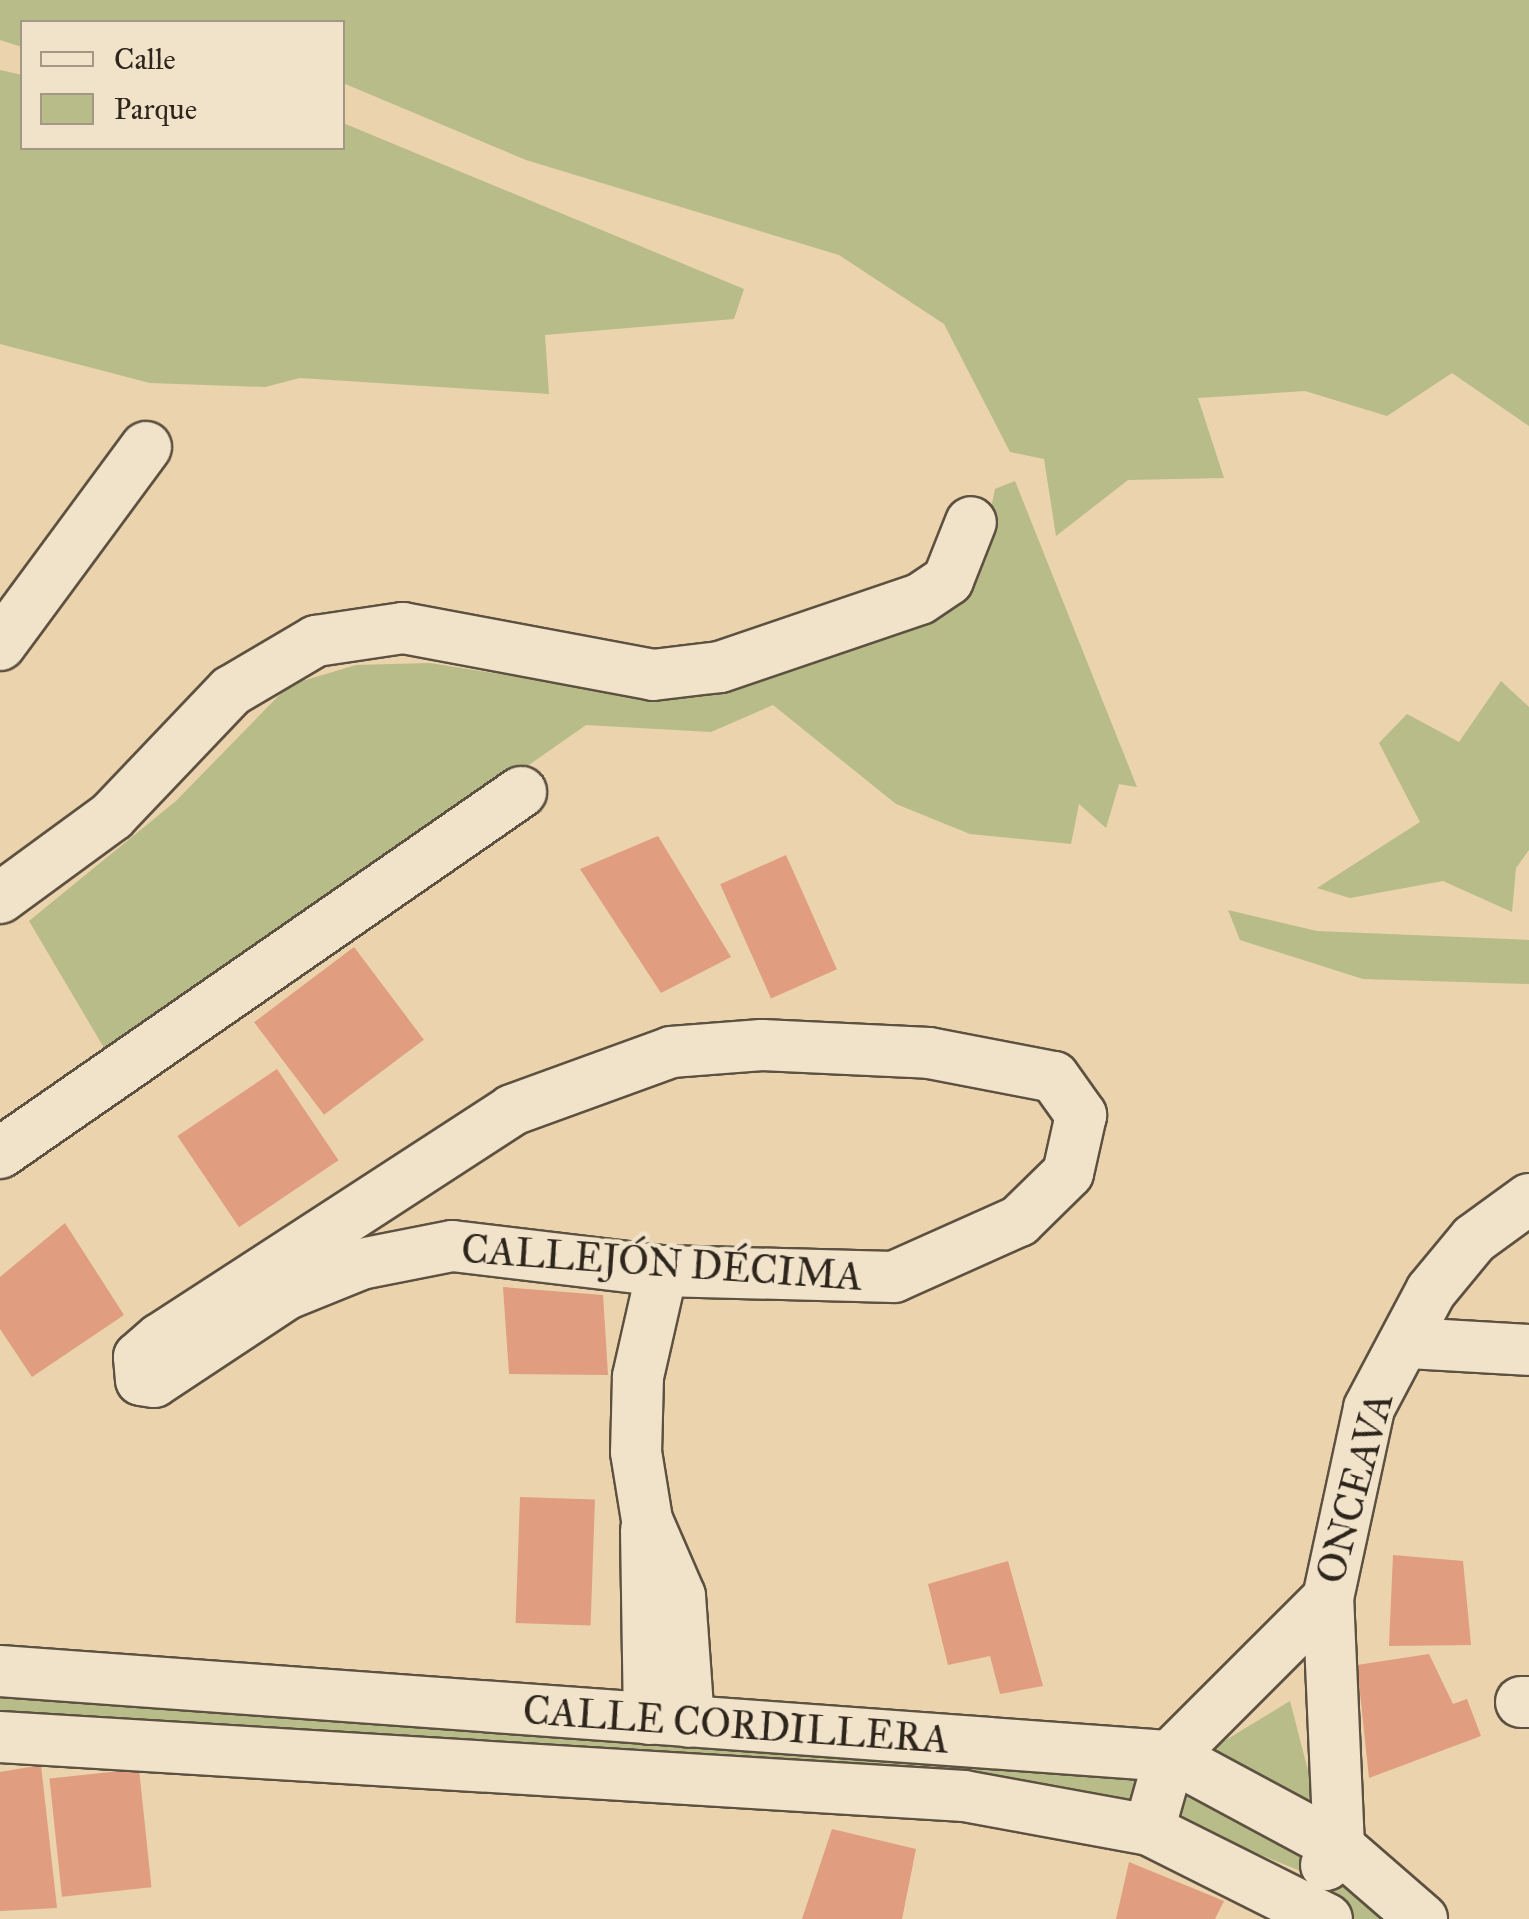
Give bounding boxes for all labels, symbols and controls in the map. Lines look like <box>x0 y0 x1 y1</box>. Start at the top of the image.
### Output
legend <box>20 20 345 150</box>
text: Calle <box>114 41 176 77</box>
text: Parque <box>114 91 197 127</box>
street label: CALLEJÓN DÉCIMA <box>460 1225 864 1301</box>
street label: ONCEAVA <box>1307 1387 1403 1589</box>
street label: CALLE CORDILLERA <box>521 1686 951 1764</box>

